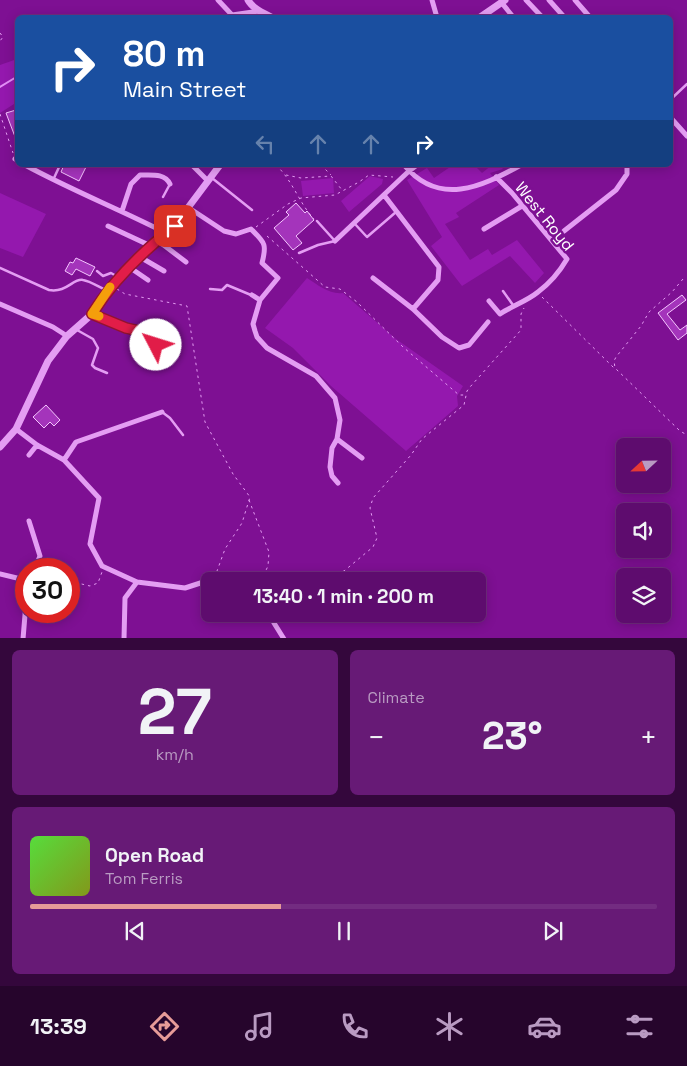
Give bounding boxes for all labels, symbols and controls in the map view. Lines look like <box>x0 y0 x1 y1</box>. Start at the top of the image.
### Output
text: 80 m <box>123 32 205 76</box>
icon: right <box>40 35 105 100</box>
text: Main Street <box>123 75 246 103</box>
icon: left <box>251 130 279 158</box>
icon: ahead <box>304 130 332 158</box>
icon: ahead <box>357 130 385 158</box>
icon: right <box>410 130 438 158</box>
street label: West Royd <box>510 177 579 255</box>
pin <box>154 205 196 247</box>
icon: arrive <box>161 212 189 240</box>
position arrow <box>129 318 181 370</box>
north arrow <box>616 438 671 492</box>
map controls <box>616 438 671 623</box>
button: sound <box>616 503 671 558</box>
speed limit sign: 30 <box>15 558 80 623</box>
button: layers <box>616 568 671 623</box>
text: 13:40 · 1 min · 200 m <box>253 584 434 609</box>
text: 27 <box>138 670 212 753</box>
text: Climate <box>368 687 425 708</box>
text: 23° <box>482 712 543 760</box>
text: − <box>368 719 385 755</box>
text: + <box>640 719 657 755</box>
text: km/h <box>156 744 194 765</box>
text: Open Road <box>105 843 204 868</box>
text: Tom Ferris <box>105 868 183 889</box>
icon: previous <box>121 917 149 945</box>
icon: pause <box>330 917 358 945</box>
icon: next <box>539 917 567 945</box>
icon: directions <box>147 1009 182 1044</box>
icon: music <box>242 1009 277 1044</box>
icon: phone <box>337 1009 372 1044</box>
icon: climate <box>432 1009 467 1044</box>
icon: car <box>527 1009 562 1044</box>
icon: filters <box>622 1009 657 1044</box>
text: 13:39 <box>30 1012 87 1040</box>

